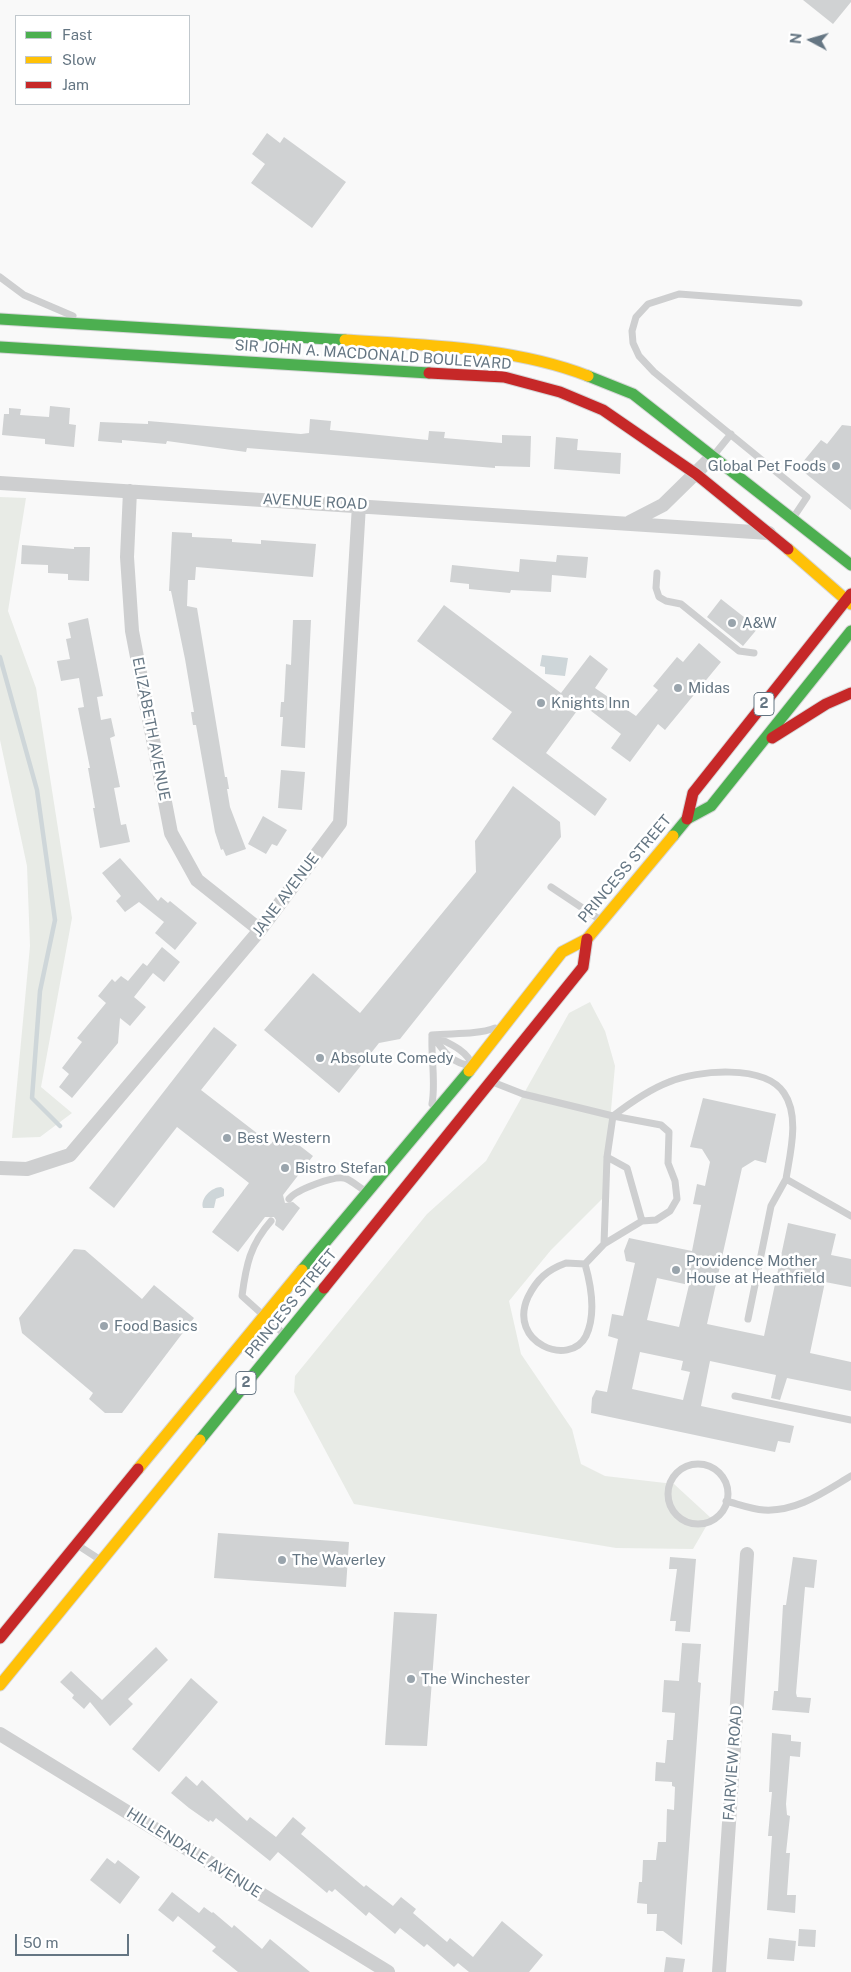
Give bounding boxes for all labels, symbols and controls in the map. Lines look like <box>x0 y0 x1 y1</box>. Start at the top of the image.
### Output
legend <box>15 15 190 105</box>
north arrow <box>786 15 836 65</box>
text: Fast <box>62 26 92 43</box>
text: N <box>788 32 805 45</box>
text: Slow <box>62 51 96 68</box>
text: Jam <box>62 76 89 93</box>
street label: SIR JOHN A. MACDONALD BOULEVARD <box>234 336 512 374</box>
place label: Global Pet Foods <box>708 457 826 475</box>
marker: Global Pet Foods <box>830 460 842 472</box>
street label: AVENUE ROAD <box>262 490 368 514</box>
place label: A&W <box>742 614 777 632</box>
marker: A&W <box>726 617 738 629</box>
street label: ELIZABETH AVENUE <box>128 656 174 802</box>
place label: Midas <box>688 679 730 697</box>
marker: Midas <box>672 682 684 694</box>
road number: 2 <box>754 692 774 716</box>
place label: Knights Inn <box>551 694 630 712</box>
marker: Knights Inn <box>535 697 547 709</box>
street label: PRINCESS STREET <box>575 811 675 927</box>
street label: JANE AVENUE <box>249 850 323 940</box>
place label: Absolute Comedy <box>330 1049 454 1067</box>
marker: Absolute Comedy <box>314 1052 326 1064</box>
place label: Best Western <box>237 1129 331 1147</box>
marker: Best Western <box>221 1132 233 1144</box>
place label: Bistro Stefan <box>295 1159 386 1177</box>
marker: Bistro Stefan <box>279 1162 291 1174</box>
street label: PRINCESS STREET <box>241 1246 341 1362</box>
place label: Providence Mother House at Heathfield <box>686 1252 825 1287</box>
marker: Providence Mother House at Heathfield <box>670 1264 682 1276</box>
place label: Food Basics <box>114 1317 198 1335</box>
marker: Food Basics <box>98 1320 110 1332</box>
road number: 2 <box>236 1372 256 1395</box>
place label: The Waverley <box>292 1551 386 1569</box>
marker: The Waverley <box>276 1554 288 1566</box>
place label: The Winchester <box>421 1670 530 1688</box>
marker: The Winchester <box>405 1673 417 1685</box>
street label: FAIRVIEW ROAD <box>720 1705 746 1821</box>
street label: HILLENDALE AVENUE <box>123 1804 265 1902</box>
scale bar <box>18 1924 131 1956</box>
text: 50 m <box>23 1934 58 1951</box>

